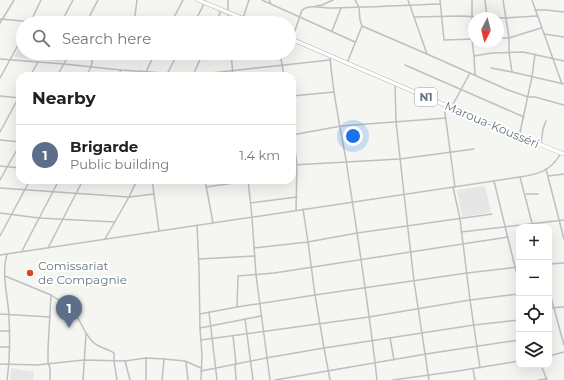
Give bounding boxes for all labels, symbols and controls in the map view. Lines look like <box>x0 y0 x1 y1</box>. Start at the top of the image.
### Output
north arrow <box>468 12 504 48</box>
search box <box>16 16 296 60</box>
icon: search <box>30 27 52 49</box>
text: Search here <box>62 29 151 48</box>
text: Nearby <box>32 88 96 108</box>
road number: N1 <box>415 88 437 106</box>
street label: Maroua-Kousséri <box>443 98 542 151</box>
your location <box>343 126 363 146</box>
text: Brigarde <box>70 137 138 156</box>
text: 1 <box>42 147 48 163</box>
text: 1.4 km <box>239 147 280 163</box>
text: Public building <box>70 156 169 172</box>
map controls <box>516 224 552 368</box>
button: + <box>516 224 552 260</box>
place label: Comissariat de Compagnie <box>38 258 127 287</box>
button: − <box>516 260 552 296</box>
marker: Comissariat de Compagnie <box>25 268 35 278</box>
pin: 1 <box>56 295 82 328</box>
button: locate <box>516 296 552 332</box>
button: layers <box>516 332 552 368</box>

